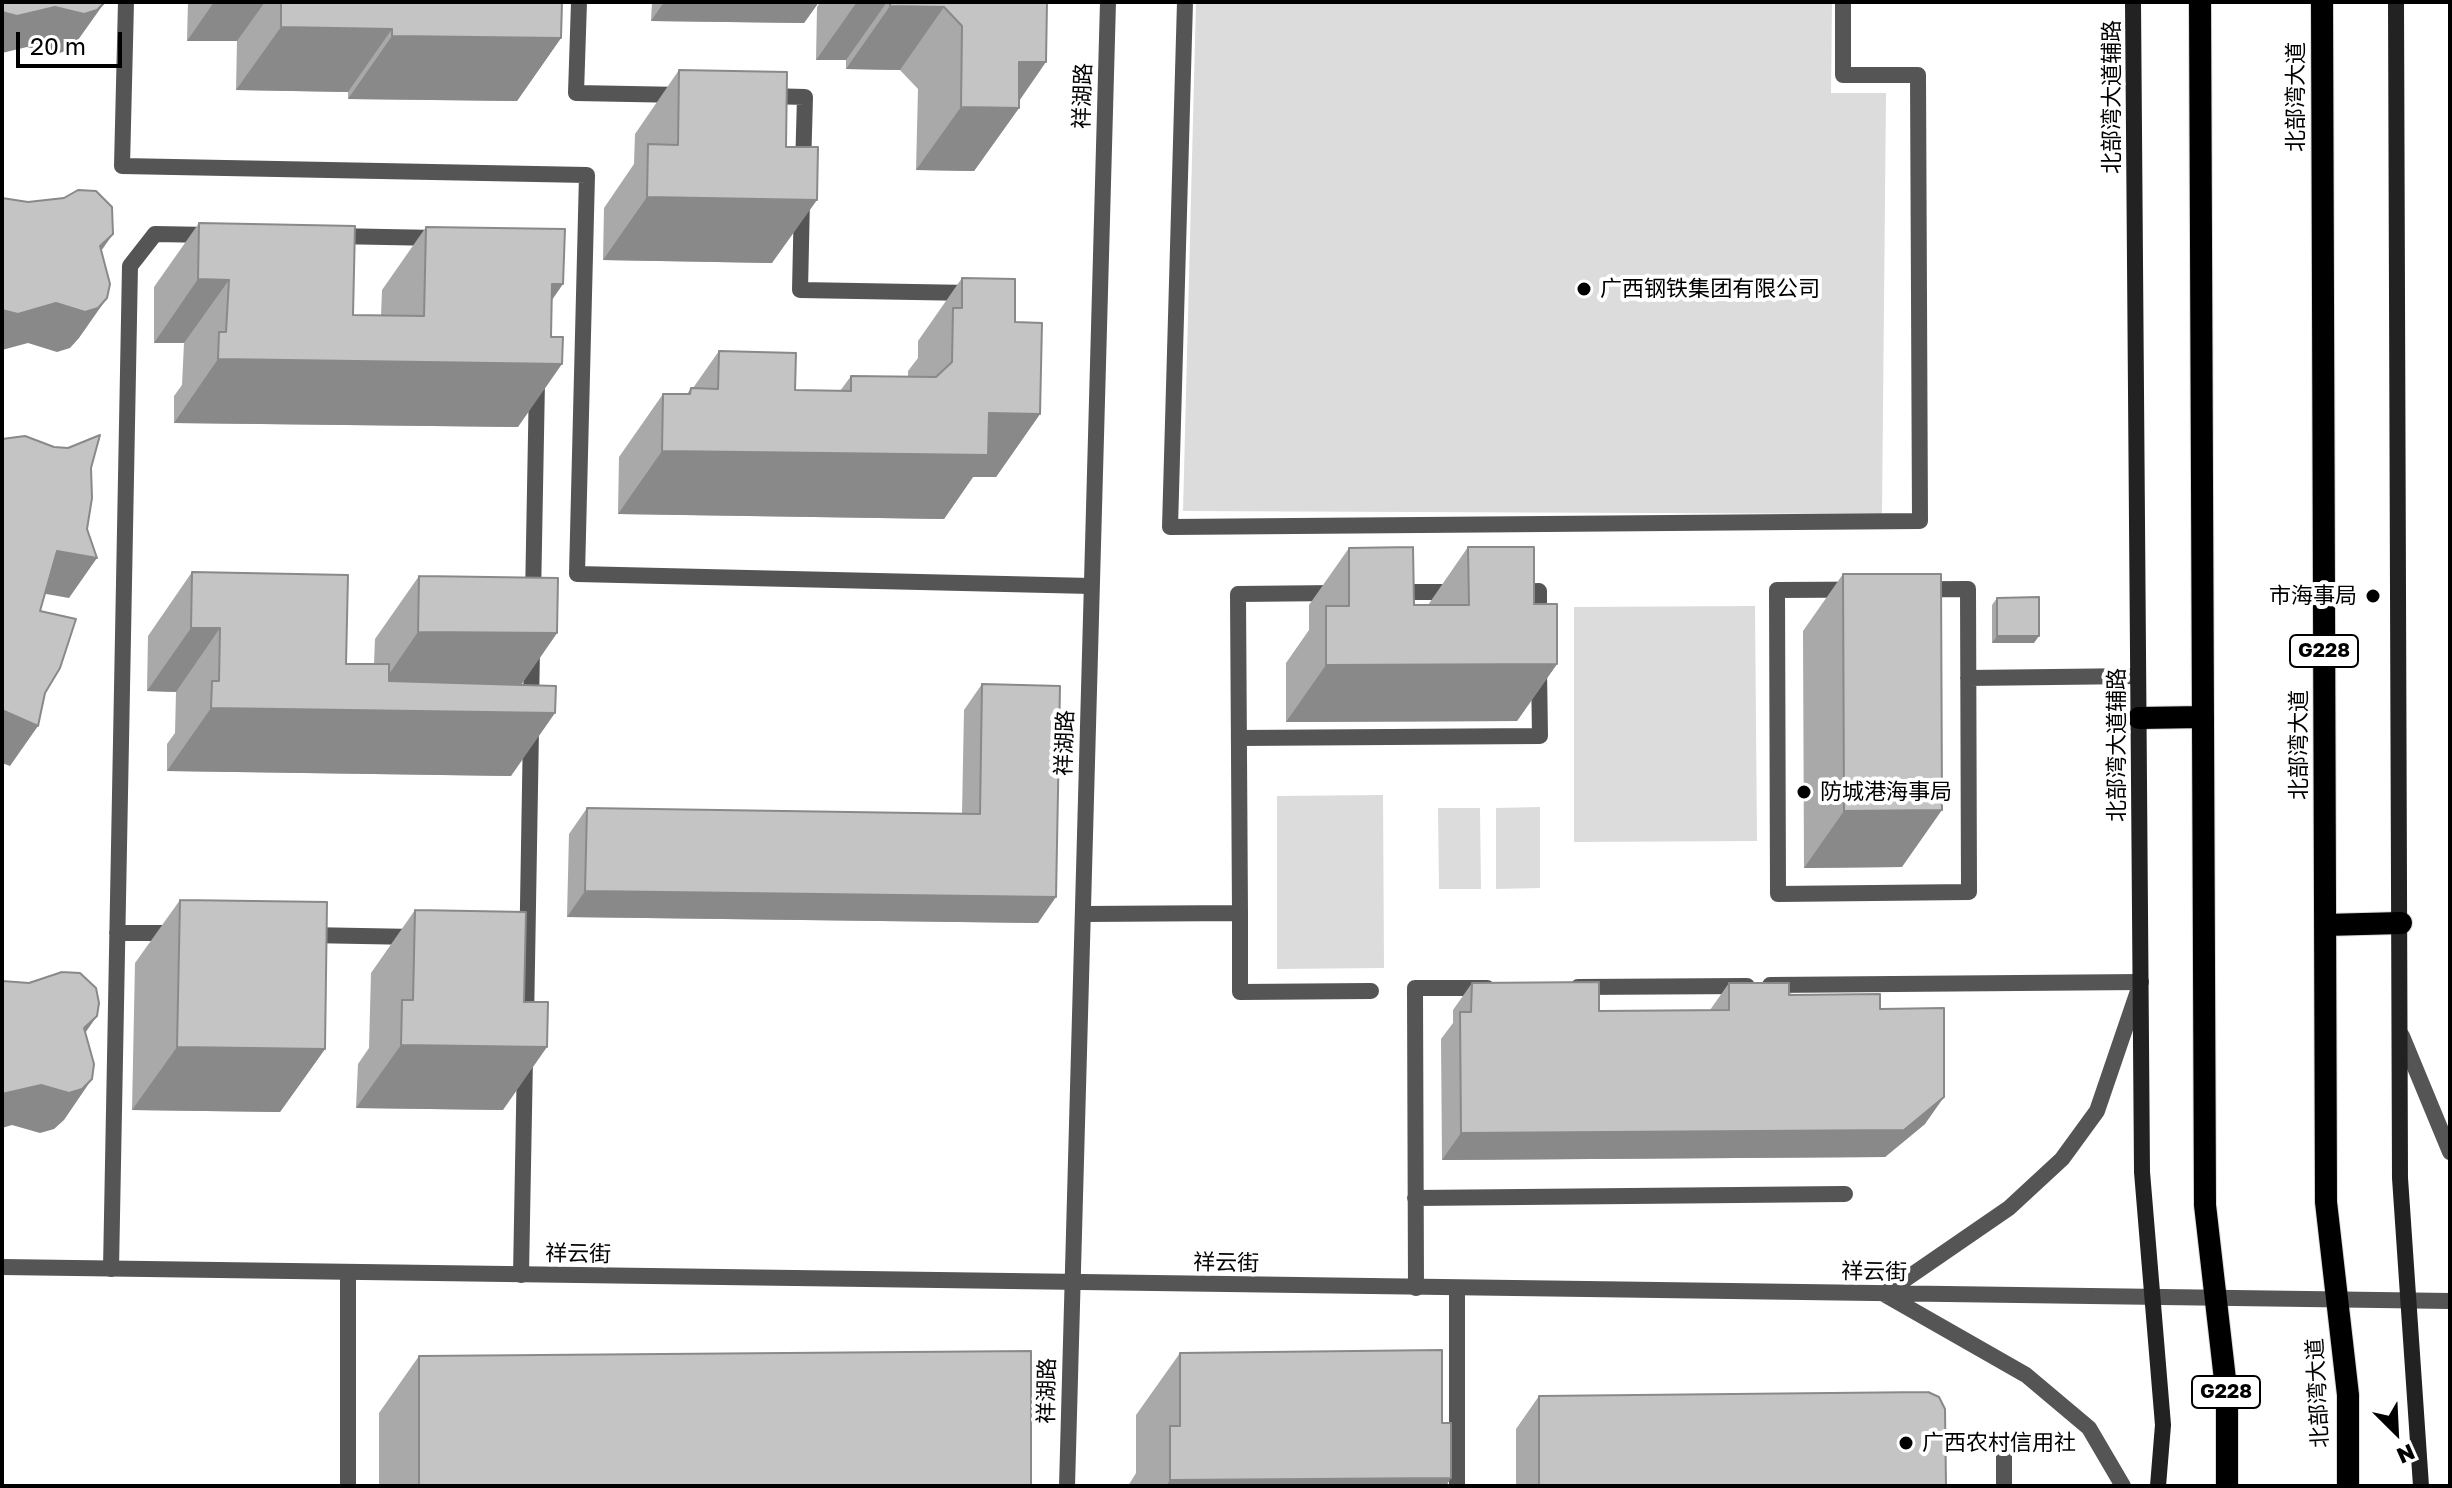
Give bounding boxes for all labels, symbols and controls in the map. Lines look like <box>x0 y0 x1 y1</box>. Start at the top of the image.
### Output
scale bar <box>20 16 126 66</box>
street label: 北部湾大道辅路 <box>2099 20 2125 174</box>
text: 20 m <box>30 31 86 60</box>
street label: 北部湾大道 <box>2283 42 2309 152</box>
street label: 祥湖路 <box>1069 63 1097 129</box>
place label: 广西钢铁集团有限公司 <box>1600 276 1820 302</box>
marker: 广西钢铁集团有限公司 <box>1575 280 1593 298</box>
place label: 市海事局 <box>2269 583 2357 609</box>
marker: 市海事局 <box>2364 587 2382 605</box>
road number: G228 <box>2290 635 2358 667</box>
street label: 北部湾大道辅路 <box>2104 668 2130 822</box>
street label: 北部湾大道 <box>2286 690 2312 800</box>
street label: 祥湖路 <box>1051 710 1079 776</box>
place label: 防城港海事局 <box>1820 779 1952 805</box>
marker: 防城港海事局 <box>1795 783 1813 801</box>
street label: 祥云街 <box>545 1240 611 1268</box>
street label: 祥云街 <box>1193 1249 1259 1277</box>
street label: 祥云街 <box>1841 1258 1907 1286</box>
street label: 北部湾大道 <box>2302 1337 2334 1449</box>
street label: 祥湖路 <box>1033 1358 1061 1424</box>
road number: G228 <box>2192 1376 2260 1408</box>
north arrow <box>2356 1392 2436 1472</box>
place label: 广西农村信用社 <box>1922 1430 2076 1456</box>
marker: 广西农村信用社 <box>1897 1434 1915 1452</box>
text: N <box>2393 1439 2419 1470</box>

